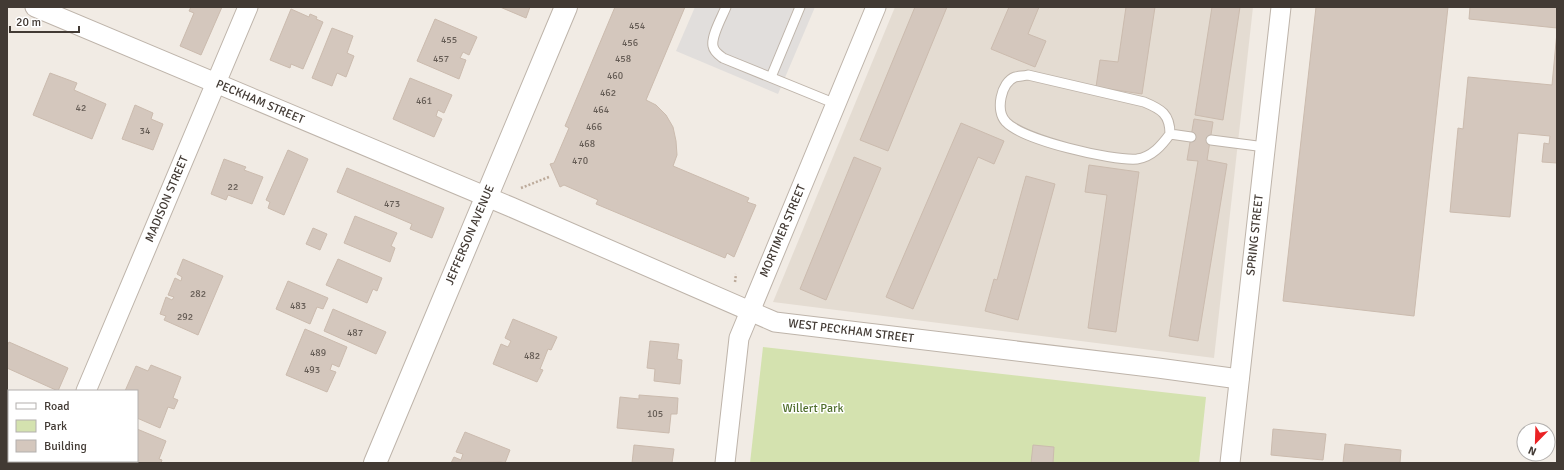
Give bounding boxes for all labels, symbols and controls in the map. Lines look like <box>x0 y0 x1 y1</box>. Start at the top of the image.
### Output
scale bar <box>10 8 79 34</box>
text: 20 m <box>16 15 41 30</box>
house number: 454 <box>629 20 646 32</box>
house number: 455 <box>441 34 457 46</box>
house number: 456 <box>622 37 638 49</box>
house number: 457 <box>433 53 449 65</box>
house number: 458 <box>615 53 631 65</box>
house number: 460 <box>607 70 623 82</box>
street label: PECKHAM STREET <box>214 77 307 127</box>
house number: 462 <box>600 87 616 99</box>
house number: 461 <box>416 95 432 107</box>
house number: 42 <box>76 102 86 114</box>
house number: 464 <box>593 104 610 116</box>
house number: 466 <box>586 121 602 133</box>
house number: 34 <box>140 125 151 137</box>
house number: 468 <box>579 138 595 150</box>
street label: MADISON STREET <box>142 153 192 245</box>
house number: 470 <box>572 155 588 167</box>
house number: 22 <box>228 181 238 193</box>
street label: JEFFERSON AVENUE <box>442 182 498 287</box>
street label: MORTIMER STREET <box>757 182 809 280</box>
street label: SPRING STREET <box>1243 194 1267 276</box>
house number: 473 <box>384 198 400 210</box>
house number: 282 <box>190 288 206 300</box>
house number: 483 <box>290 300 306 312</box>
house number: 292 <box>177 311 193 323</box>
street label: WEST PECKHAM STREET <box>787 316 915 346</box>
house number: 487 <box>347 327 363 339</box>
house number: 489 <box>310 347 326 359</box>
house number: 482 <box>524 350 540 362</box>
house number: 493 <box>304 364 320 376</box>
legend <box>8 390 138 462</box>
text: Road <box>44 399 70 414</box>
park label: Willert Park <box>783 401 843 416</box>
house number: 105 <box>647 408 663 420</box>
text: Park <box>44 419 67 434</box>
north arrow <box>1516 422 1556 462</box>
text: Building <box>44 439 87 454</box>
text: N <box>1526 443 1538 458</box>

